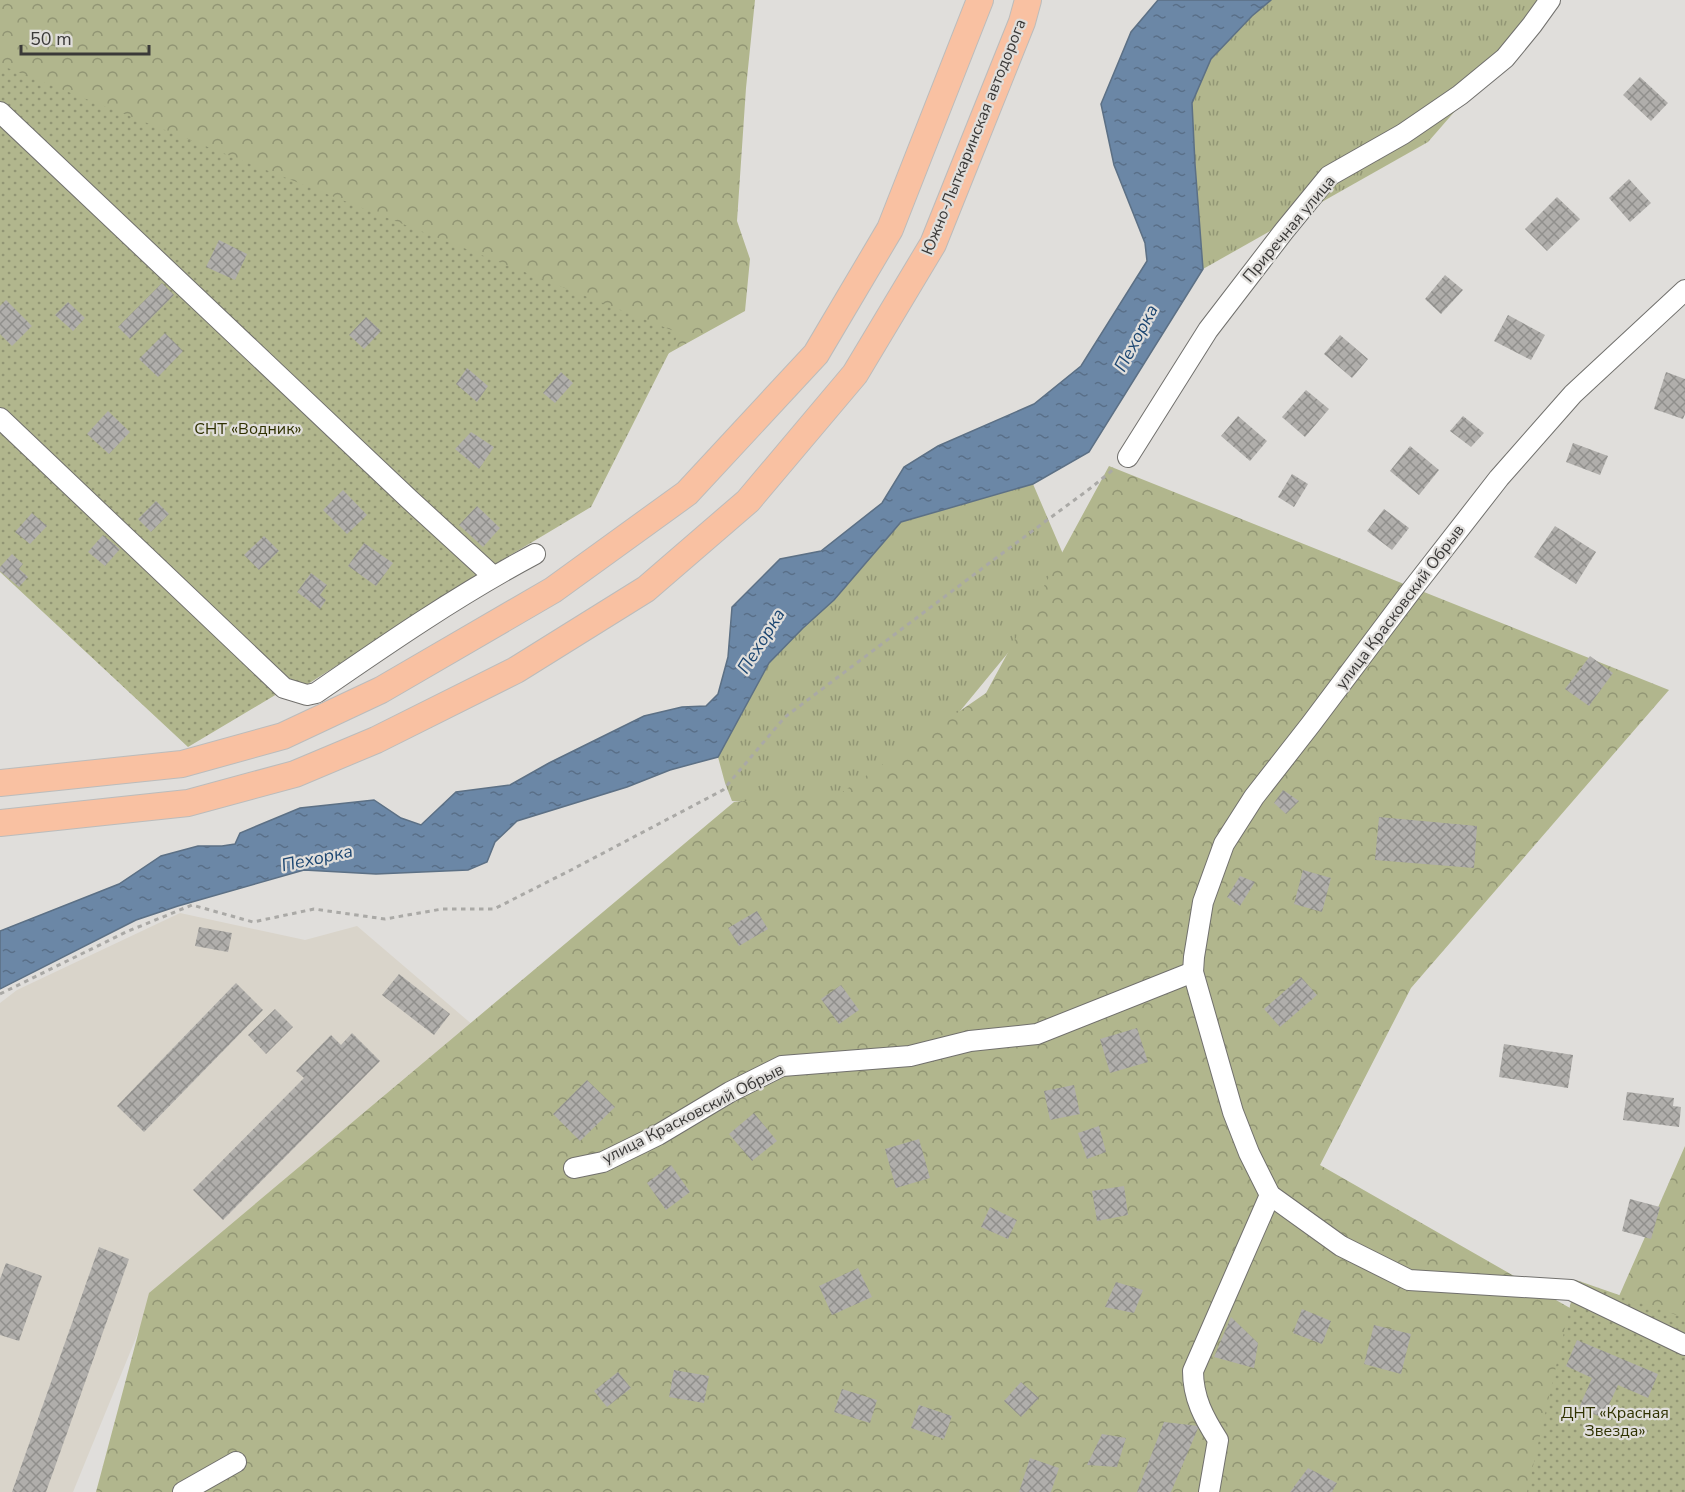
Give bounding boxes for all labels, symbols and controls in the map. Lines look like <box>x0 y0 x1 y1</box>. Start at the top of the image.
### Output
street label: Южно-Лыткаринская автодорога <box>916 16 1032 258</box>
scale bar <box>21 18 148 56</box>
text: 50 m <box>30 27 72 51</box>
street label: Приречная улица <box>1238 171 1340 287</box>
water label: Пехорка <box>1108 300 1164 376</box>
park label: СНТ «Водник» <box>194 418 302 440</box>
street label: улица Красковский Обрыв <box>1331 520 1469 694</box>
water label: Пехорка <box>732 604 790 678</box>
water label: Пехорка <box>279 839 355 877</box>
street label: улица Красковский Обрыв <box>598 1058 788 1169</box>
park label: ДНТ «Красная Звезда» <box>1561 1402 1669 1442</box>

